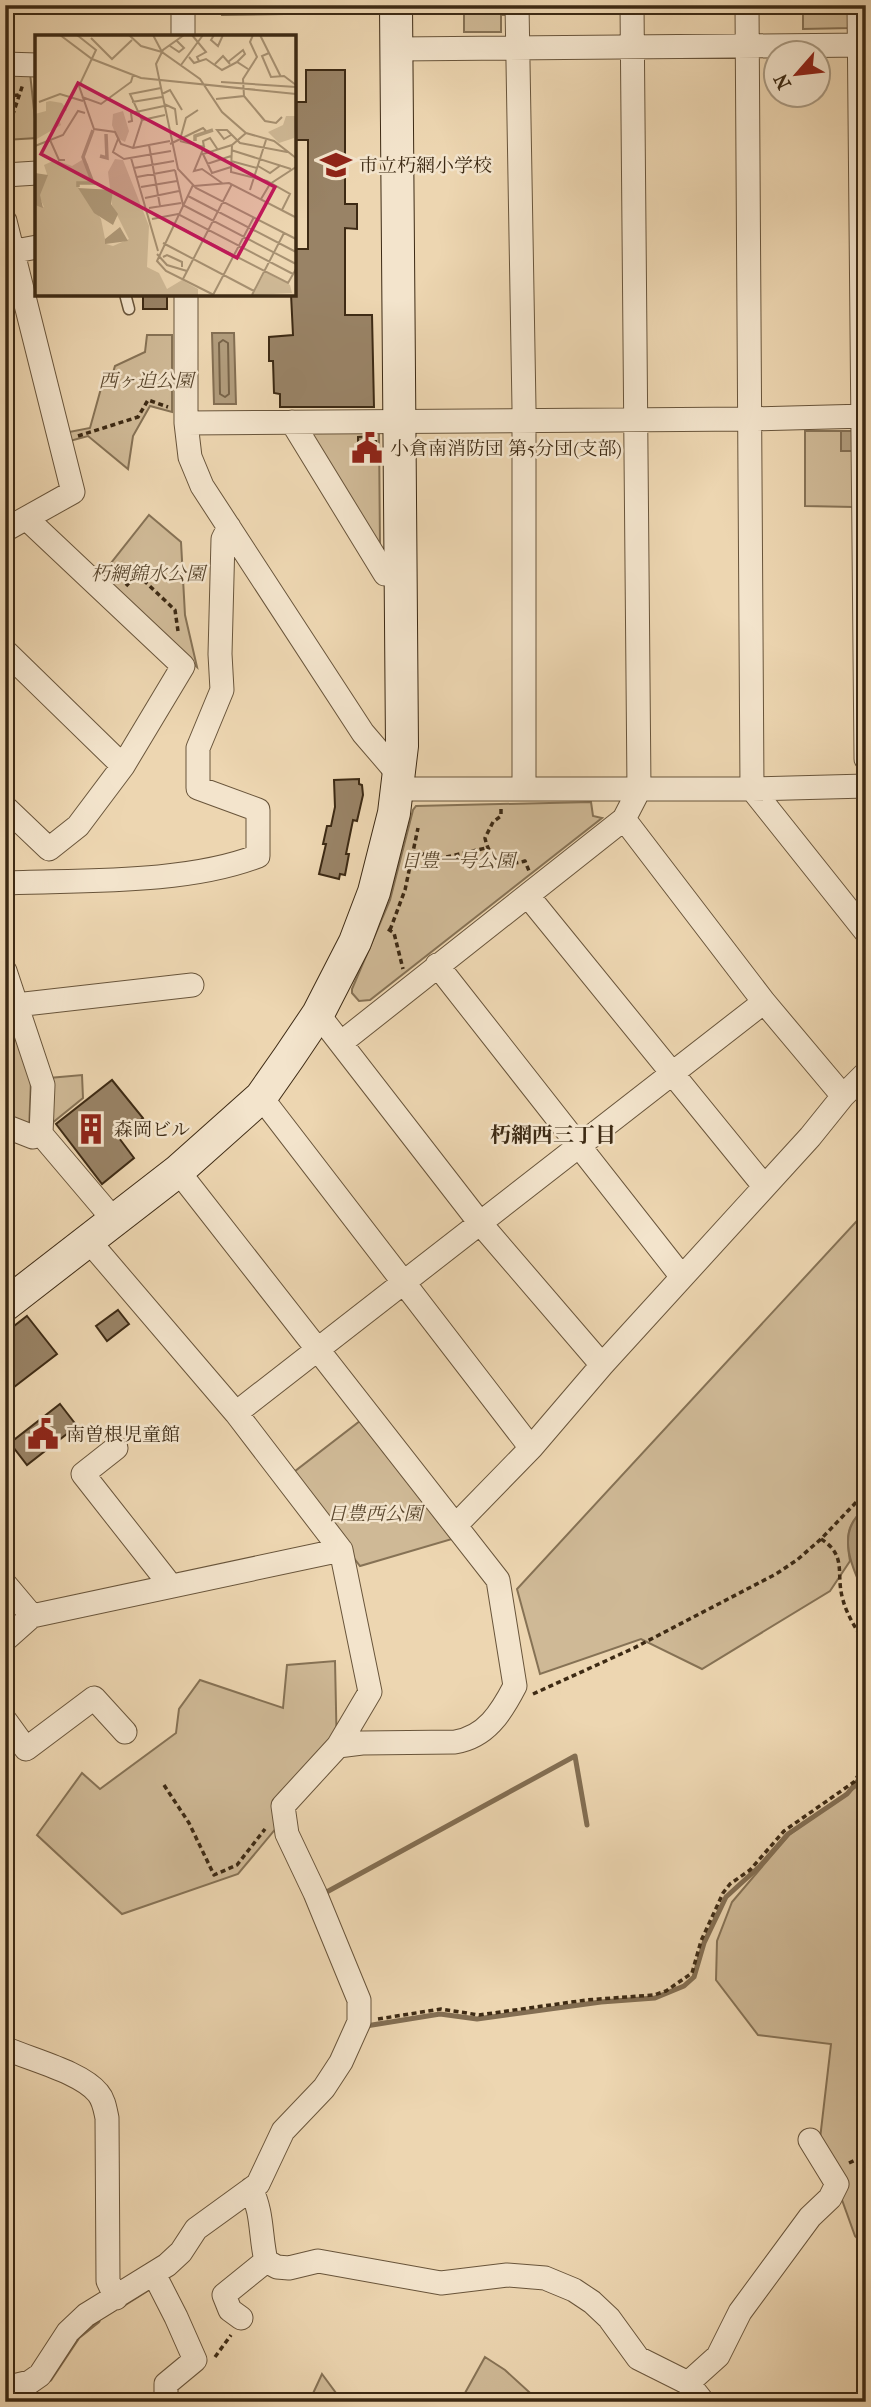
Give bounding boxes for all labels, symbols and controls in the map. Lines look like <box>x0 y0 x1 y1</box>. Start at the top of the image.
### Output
inset map <box>35 35 296 296</box>
north arrow <box>762 38 832 108</box>
text: N <box>770 69 796 93</box>
school or university icon: 市立朽網小学校 <box>319 148 353 182</box>
place label: 市立朽網小学校 <box>359 155 492 177</box>
park label: 西ヶ迫公園 <box>98 370 196 392</box>
public building icon: 小倉南消防団 第5分団(支部) <box>350 431 384 465</box>
place label: 小倉南消防団 第5分団(支部) <box>390 438 622 460</box>
park label: 朽網錦水公園 <box>91 563 208 585</box>
park label: 日豊一号公園 <box>401 850 518 872</box>
building icon: 森岡ビル <box>74 1112 108 1146</box>
place label: 森岡ビル <box>114 1119 190 1141</box>
district label: 朽網西三丁目 <box>490 1123 616 1147</box>
public building icon: 南曽根児童館 <box>26 1417 60 1451</box>
place label: 南曽根児童館 <box>66 1424 180 1446</box>
park label: 日豊西公園 <box>327 1503 425 1525</box>

